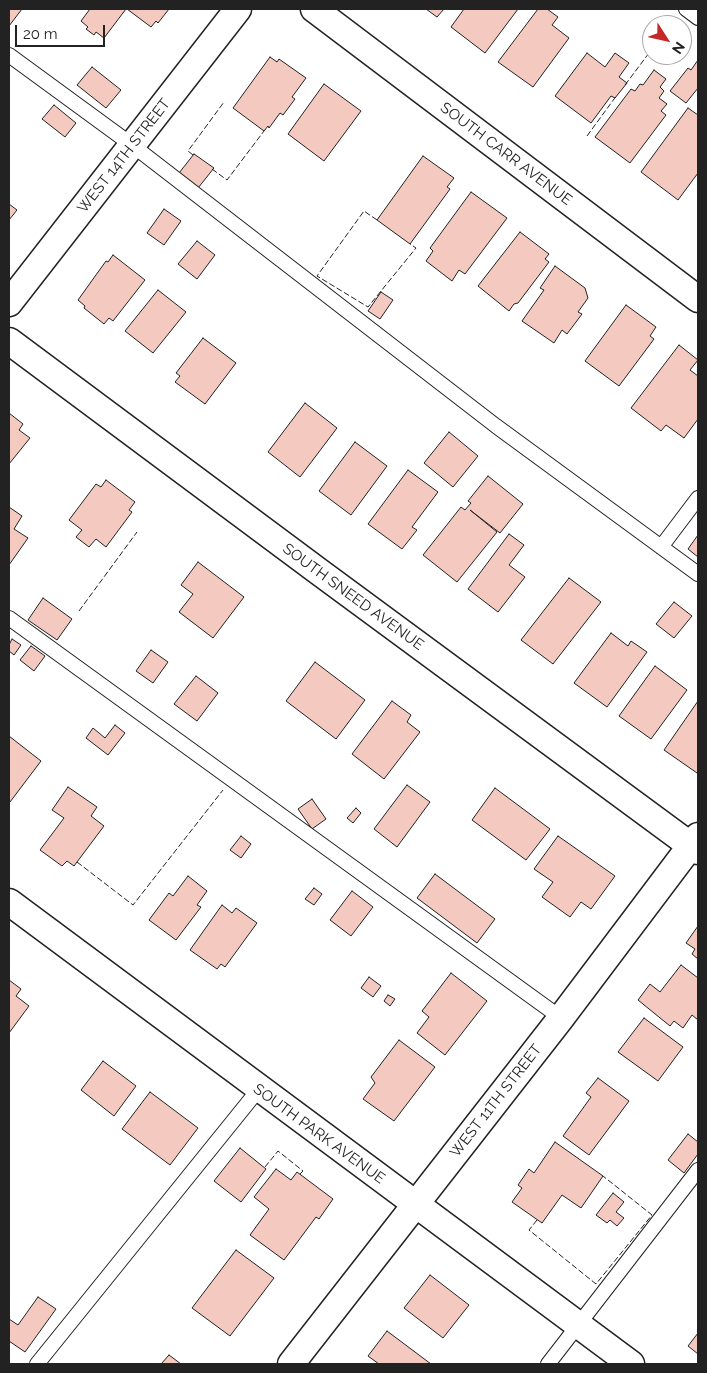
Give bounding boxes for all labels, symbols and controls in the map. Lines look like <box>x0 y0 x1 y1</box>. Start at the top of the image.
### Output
scale bar <box>18 15 108 47</box>
north arrow <box>642 15 692 65</box>
text: 20 m <box>23 25 58 43</box>
text: N <box>669 39 688 57</box>
street label: WEST 14TH STREET <box>74 95 174 217</box>
street label: SOUTH CARR AVENUE <box>437 99 575 209</box>
street label: SOUTH SNEED AVENUE <box>279 540 427 654</box>
street label: WEST 11TH STREET <box>446 1041 546 1161</box>
street label: SOUTH PARK AVENUE <box>250 1080 388 1188</box>

